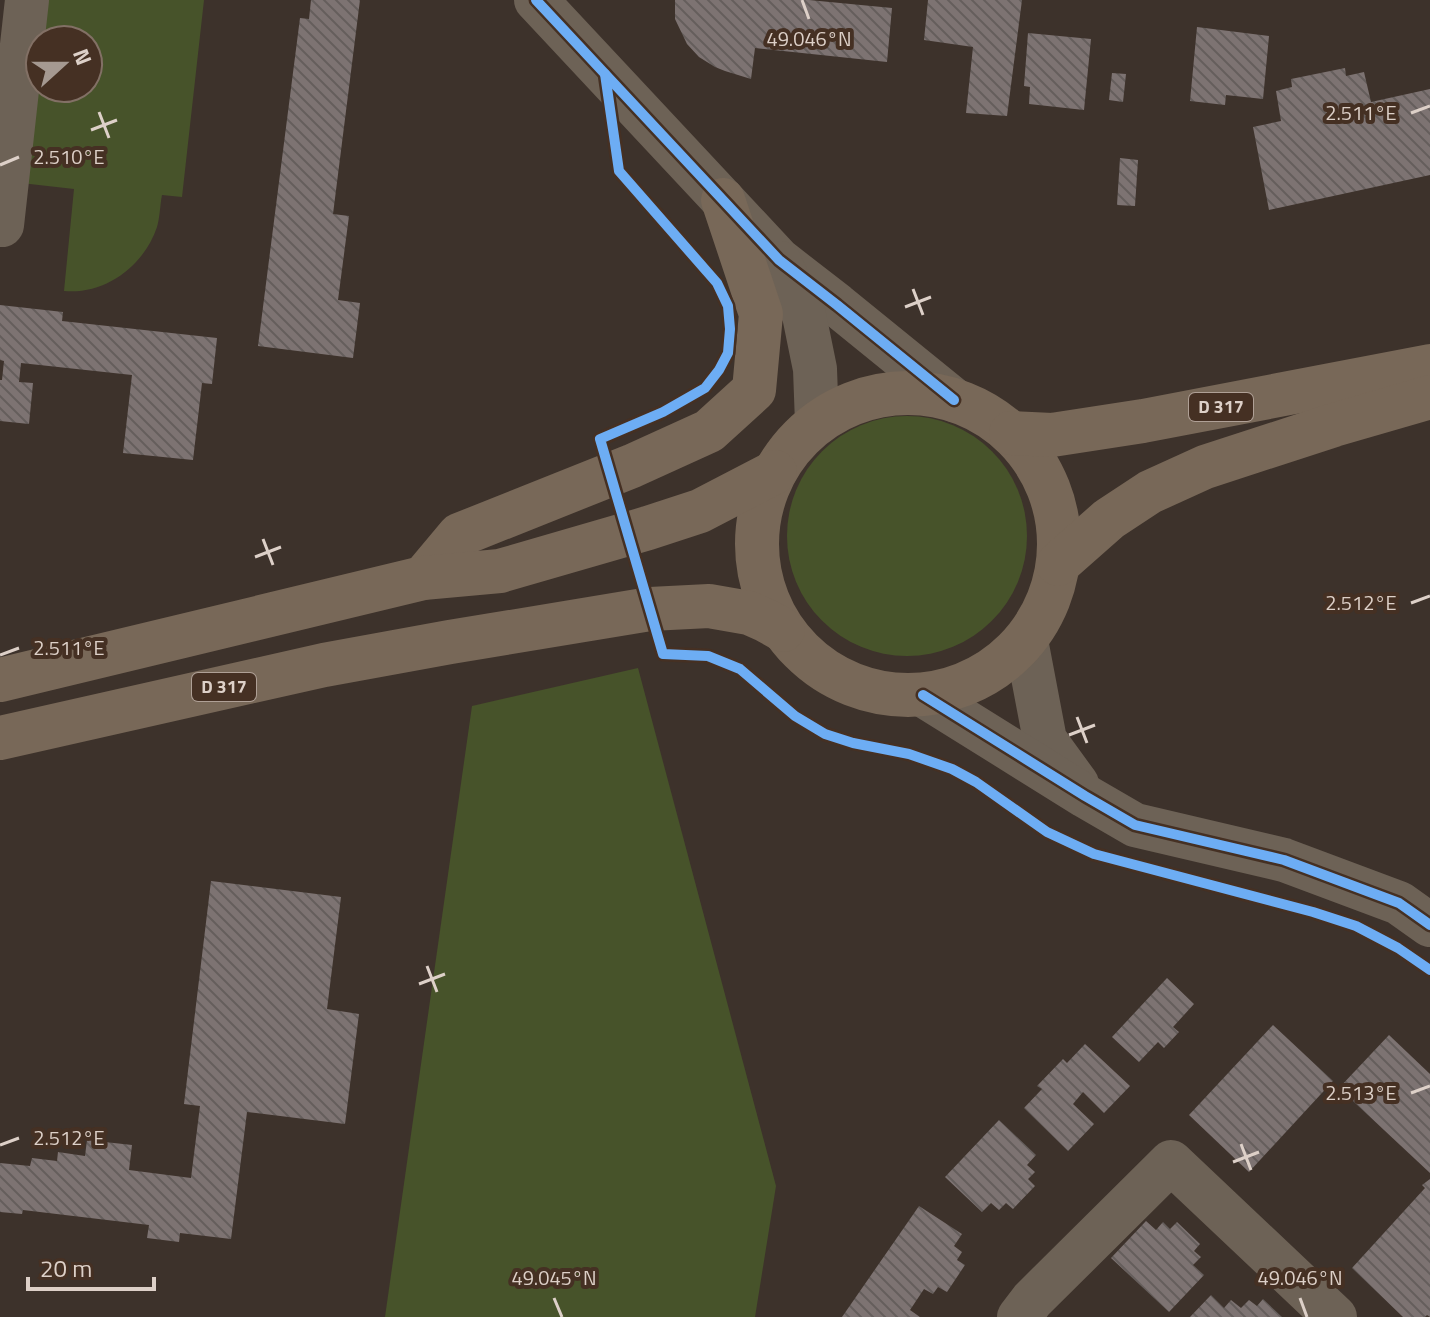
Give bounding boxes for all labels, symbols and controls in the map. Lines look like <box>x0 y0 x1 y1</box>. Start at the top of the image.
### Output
text: 49.046°N <box>766 23 852 54</box>
north arrow <box>24 24 104 104</box>
text: N <box>64 44 101 70</box>
text: 2.511°E <box>1325 97 1397 128</box>
text: 2.510°E <box>33 141 105 172</box>
road number: D 317 <box>1189 393 1253 421</box>
text: 2.512°E <box>1325 587 1397 618</box>
text: 2.511°E <box>33 632 105 663</box>
road number: D 317 <box>192 673 256 701</box>
text: 2.513°E <box>1325 1077 1397 1108</box>
text: 2.512°E <box>33 1122 105 1153</box>
scale bar <box>28 1241 154 1291</box>
text: 20 m <box>40 1250 92 1286</box>
text: 49.045°N <box>511 1262 597 1293</box>
text: 49.046°N <box>1257 1262 1343 1293</box>

